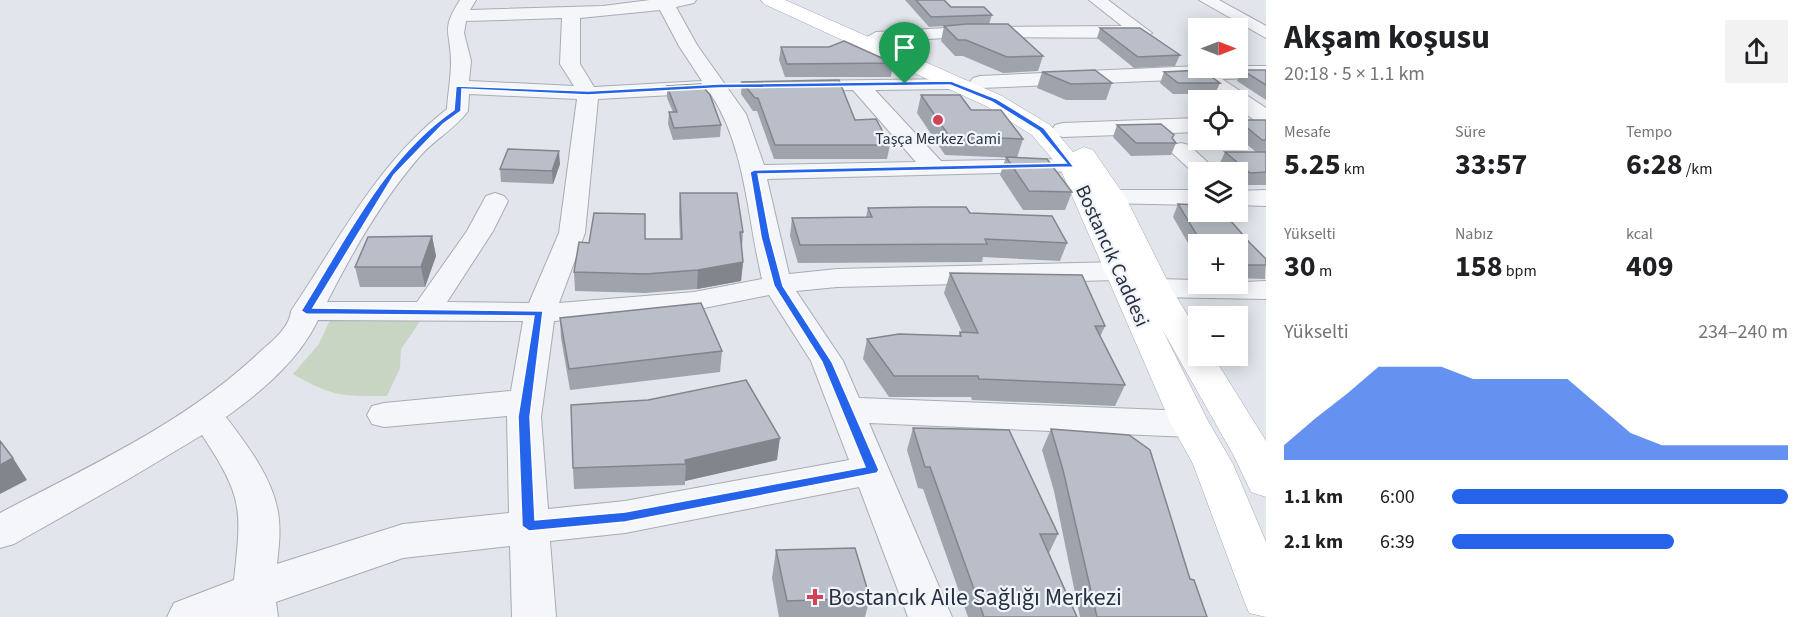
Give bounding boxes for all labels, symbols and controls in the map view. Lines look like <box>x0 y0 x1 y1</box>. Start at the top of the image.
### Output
text: Akşam koşusu <box>1284 14 1490 61</box>
north arrow <box>1188 18 1248 78</box>
map controls <box>1188 18 1248 366</box>
button: share <box>1725 20 1788 83</box>
pin <box>879 22 930 84</box>
icon: arrive <box>888 31 921 64</box>
text: 20:18 · 5 × 1.1 km <box>1284 60 1425 88</box>
button: locate <box>1188 90 1248 150</box>
marker: Taşça Merkez Cami <box>931 113 945 127</box>
text: Mesafe <box>1284 121 1331 143</box>
text: Süre <box>1455 121 1486 143</box>
text: Tempo <box>1626 121 1672 143</box>
place label: Taşça Merkez Cami <box>875 128 1001 150</box>
text: 5.25 <box>1284 143 1341 186</box>
text: 33:57 <box>1455 143 1527 186</box>
text: 6:28 <box>1626 143 1683 186</box>
text: km <box>1341 158 1365 180</box>
text: /km <box>1683 158 1713 180</box>
button: layers <box>1188 162 1248 222</box>
street label: Bostancık Caddesi <box>1068 181 1156 331</box>
text: Yükselti <box>1284 223 1336 245</box>
text: Nabız <box>1455 223 1493 245</box>
text: kcal <box>1626 223 1653 245</box>
button: + <box>1188 234 1248 294</box>
text: 30 <box>1284 245 1316 288</box>
text: 158 <box>1455 245 1503 288</box>
text: 409 <box>1626 245 1674 288</box>
text: m <box>1316 260 1332 282</box>
text: bpm <box>1503 260 1537 282</box>
button: − <box>1188 306 1248 366</box>
text: Yükselti <box>1284 318 1349 346</box>
text: 234–240 m <box>1698 318 1788 346</box>
text: 1.1 km <box>1284 483 1343 511</box>
text: 6:00 <box>1380 483 1415 511</box>
text: 2.1 km <box>1284 528 1343 556</box>
text: 6:39 <box>1380 528 1415 556</box>
place label: Bostancık Aile Sağlığı Merkezi <box>828 580 1122 615</box>
marker: Bostancık Aile Sağlığı Merkezi <box>806 588 824 606</box>

